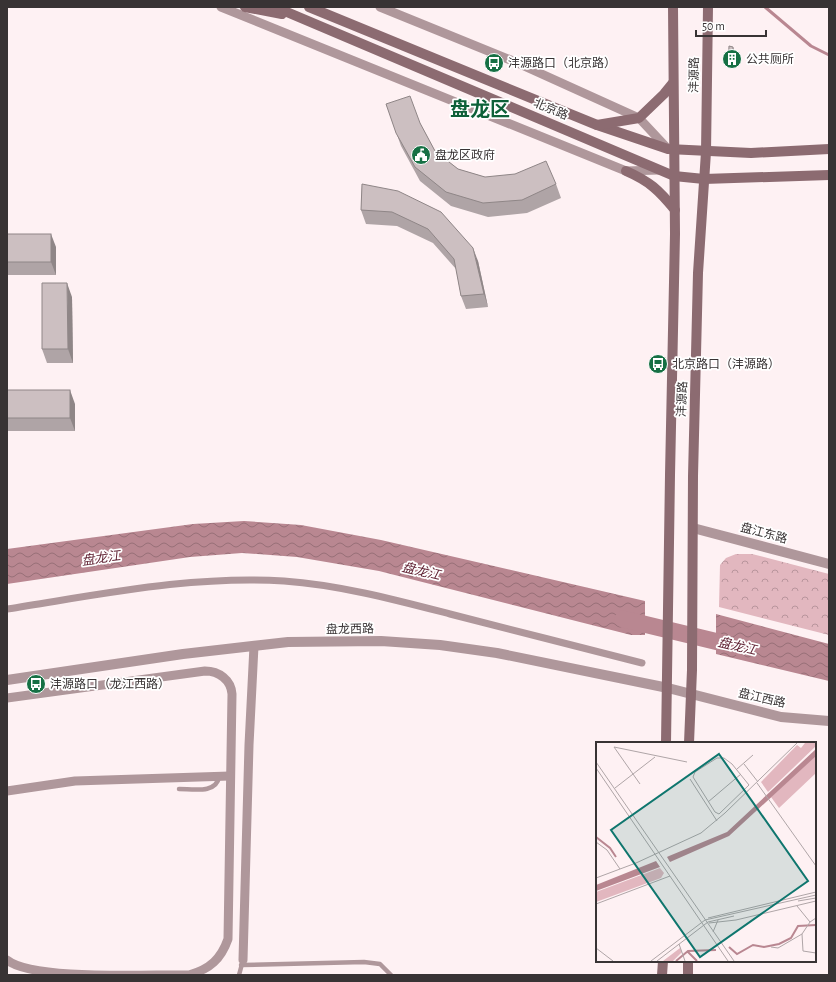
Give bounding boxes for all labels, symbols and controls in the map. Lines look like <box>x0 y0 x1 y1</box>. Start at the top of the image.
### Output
scale bar <box>696 12 766 38</box>
text: 50 m <box>702 20 725 32</box>
building icon: 公共厕所 <box>721 48 743 70</box>
bus stop icon: 沣源路口（北京路） <box>483 52 505 74</box>
place label: 公共厕所 <box>746 53 794 65</box>
place label: 沣源路口（北京路） <box>508 56 616 69</box>
street label: 沣源路 <box>687 57 700 93</box>
street label: 北京路 <box>532 96 570 122</box>
district label: 盘龙区 <box>450 98 510 120</box>
public building icon: 盘龙区政府 <box>410 144 432 166</box>
place label: 盘龙区政府 <box>435 148 495 161</box>
bus stop icon: 北京路口（沣源路） <box>647 353 669 375</box>
place label: 北京路口（沣源路） <box>672 357 780 370</box>
street label: 沣源路 <box>674 381 689 417</box>
street label: 盘江东路 <box>739 520 789 545</box>
water label: 盘龙江 <box>80 548 123 568</box>
water label: 盘龙江 <box>401 559 444 583</box>
street label: 盘龙西路 <box>326 622 374 635</box>
water label: 盘龙江 <box>717 634 760 658</box>
bus stop icon: 沣源路口（龙江西路） <box>25 673 47 695</box>
place label: 沣源路口（龙江西路） <box>50 677 170 690</box>
street label: 盘江西路 <box>737 686 787 709</box>
inset map <box>596 742 816 962</box>

